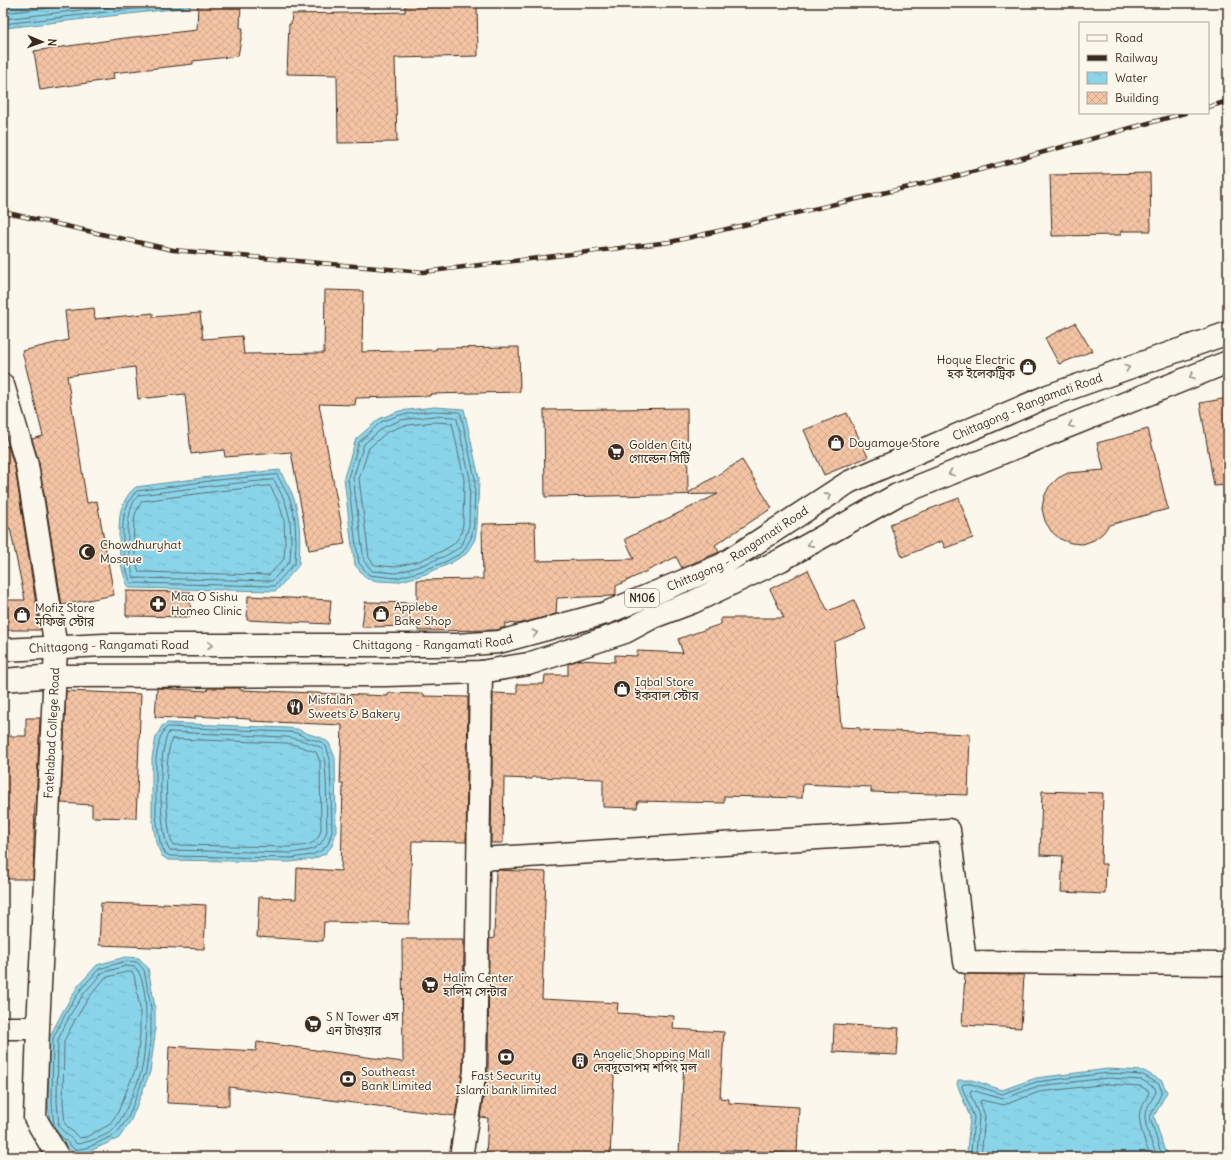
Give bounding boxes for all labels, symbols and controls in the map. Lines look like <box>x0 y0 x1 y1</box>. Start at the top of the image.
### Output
north arrow <box>22 22 62 62</box>
legend <box>1079 22 1209 114</box>
text: Road <box>1115 30 1143 45</box>
text: N <box>45 38 59 46</box>
text: Railway <box>1115 50 1158 65</box>
text: Water <box>1115 70 1148 85</box>
text: Building <box>1115 90 1159 105</box>
place label: Hoque Electric হক ইলেকট্রিক <box>937 352 1015 381</box>
shop icon: Hoque Electric হক ইলেকট্রিক <box>1018 357 1038 377</box>
one-way arrow <box>1123 364 1130 373</box>
street label: Chittagong - Rangamati Road <box>950 370 1104 443</box>
one-way arrow <box>1188 372 1195 380</box>
one-way arrow <box>1068 420 1075 428</box>
shop icon: Doyamoye Store <box>826 433 846 453</box>
place label: Doyamoye Store <box>849 435 940 450</box>
place label: Golden City গোল্ডেন সিটি <box>629 437 692 466</box>
supermarket icon: Golden City গোল্ডেন সিটি <box>606 442 626 462</box>
one-way arrow <box>947 469 954 477</box>
one-way arrow <box>824 493 831 501</box>
street label: Chittagong - Rangamati Road <box>665 503 811 594</box>
place label: Chowdhuryhat Mosque <box>100 537 181 566</box>
one-way arrow <box>807 540 814 547</box>
mosque icon: Chowdhuryhat Mosque <box>77 542 97 562</box>
place label: Maa O Sishu Homeo Clinic <box>171 589 242 618</box>
road number: N106 <box>625 589 659 607</box>
pharmacy icon: Maa O Sishu Homeo Clinic <box>148 594 168 614</box>
place label: Applebe Bake Shop <box>394 599 451 628</box>
place label: Mofiz Store মফিজ স্টোর <box>34 600 95 629</box>
shop icon: Applebe Bake Shop <box>371 604 391 624</box>
shop icon: Mofiz Store মফিজ স্টোর <box>12 605 32 625</box>
one-way arrow <box>531 629 538 637</box>
street label: Chittagong - Rangamati Road <box>353 631 514 652</box>
street label: Chittagong - Rangamati Road <box>28 637 189 656</box>
one-way arrow <box>207 641 213 649</box>
street label: Fatehabad College Road <box>41 667 62 799</box>
place label: Iqbal Store ইকবাল স্টোর <box>634 674 699 703</box>
shop icon: Iqbal Store ইকবাল স্টোর <box>612 679 632 699</box>
place label: Misfalah Sweets & Bakery <box>308 692 400 721</box>
restaurant icon: Misfalah Sweets & Bakery <box>285 697 305 717</box>
place label: Halim Center হালিম সেন্টার <box>442 970 513 999</box>
supermarket icon: Halim Center হালিম সেন্টার <box>420 975 440 995</box>
place label: S N Tower এস এন টাওয়ার <box>326 1009 399 1038</box>
supermarket icon: S N Tower এস এন টাওয়ার <box>303 1014 323 1034</box>
place label: Angelic Shopping Mall দেবদূতোপম শপিং মল <box>593 1046 710 1075</box>
bank icon: Fast Security Islami bank limited <box>496 1047 516 1067</box>
building icon: Angelic Shopping Mall দেবদূতোপম শপিং মল <box>570 1051 590 1071</box>
place label: Southeast Bank Limited <box>361 1064 432 1093</box>
place label: Fast Security Islami bank limited <box>455 1068 557 1097</box>
bank icon: Southeast Bank Limited <box>338 1069 358 1089</box>

